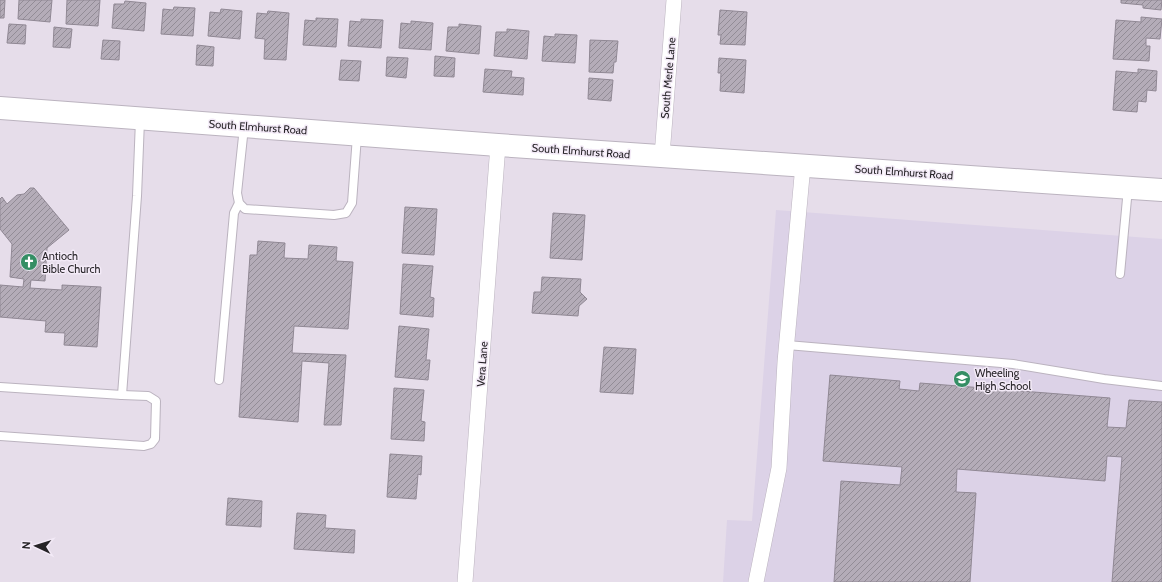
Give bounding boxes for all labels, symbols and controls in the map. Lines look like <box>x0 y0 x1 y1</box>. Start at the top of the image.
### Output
street label: South Merle Lane <box>657 36 679 119</box>
street label: South Elmhurst Road <box>208 117 308 137</box>
street label: South Elmhurst Road <box>531 141 631 161</box>
street label: South Elmhurst Road <box>854 162 954 182</box>
place label: Antioch Bible Church <box>42 249 100 276</box>
church icon: Antioch Bible Church <box>19 252 39 272</box>
street label: Vera Lane <box>473 341 491 387</box>
place label: Wheeling High School <box>975 366 1031 393</box>
school or university icon: Wheeling High School <box>952 369 972 389</box>
north arrow <box>16 526 56 566</box>
text: N <box>19 541 33 550</box>

